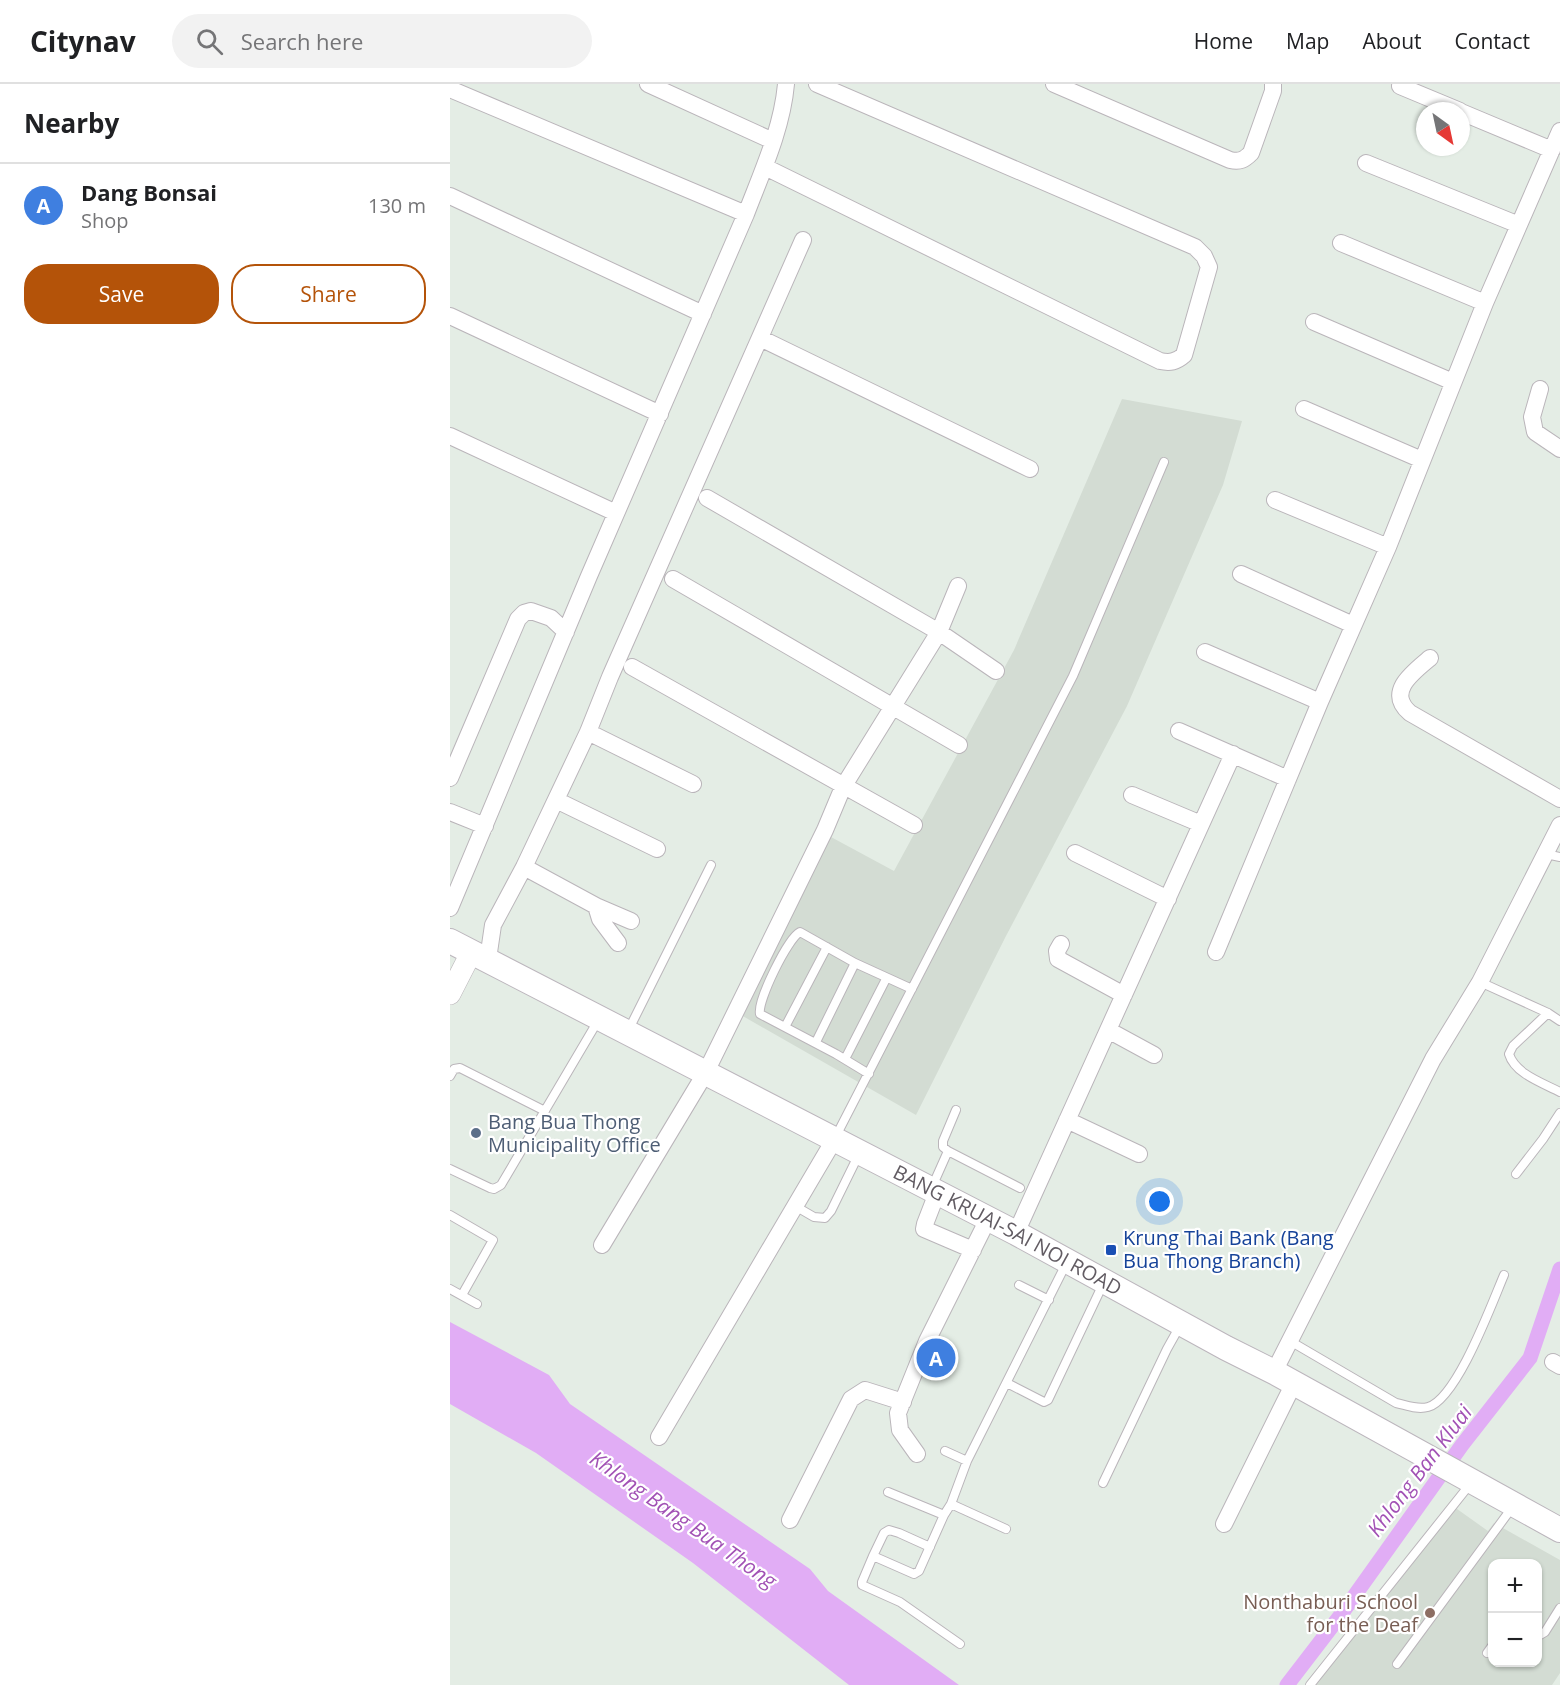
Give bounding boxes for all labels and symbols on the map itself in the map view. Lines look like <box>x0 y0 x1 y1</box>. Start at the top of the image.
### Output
north arrow <box>1416 102 1470 156</box>
place label: Bang Bua Thong Municipality Office <box>488 1108 661 1158</box>
marker: Bang Bua Thong Municipality Office <box>469 1126 483 1140</box>
street label: BANG KRUAI-SAI NOI ROAD <box>889 1158 1127 1301</box>
your location <box>1145 1187 1174 1216</box>
place label: Krung Thai Bank (Bang Bua Thong Branch) <box>1123 1224 1334 1274</box>
marker: Krung Thai Bank (Bang Bua Thong Branch) <box>1104 1243 1118 1257</box>
pin: A <box>916 1336 956 1380</box>
water label: Khlong Ban Kluai <box>1361 1398 1478 1542</box>
water label: Khlong Bang Bua Thong <box>585 1444 783 1595</box>
place label: Nonthaburi School for the Deaf <box>1243 1588 1419 1638</box>
marker: Nonthaburi School for the Deaf <box>1423 1606 1437 1620</box>

